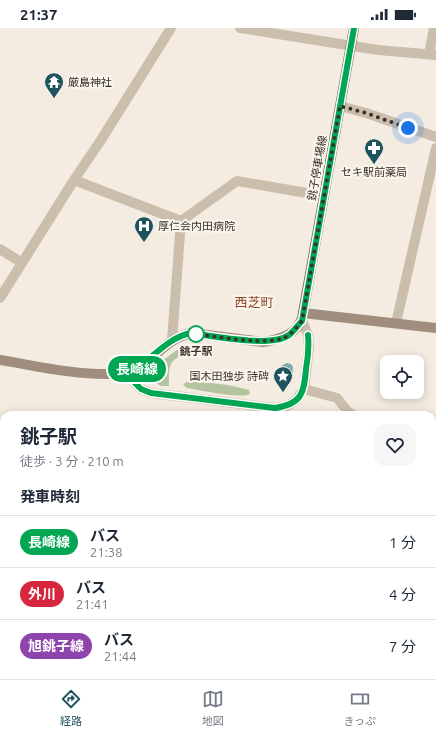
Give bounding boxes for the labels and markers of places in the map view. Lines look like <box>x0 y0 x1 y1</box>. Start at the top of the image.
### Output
temple icon: 厳島神社 <box>43 71 65 99</box>
place label: 厳島神社 <box>68 76 112 88</box>
pharmacy icon: セキ駅前薬局 <box>363 137 385 165</box>
place label: セキ駅前薬局 <box>341 166 407 178</box>
hospital icon: 厚仁会内田病院 <box>133 215 155 243</box>
place label: 厚仁会内田病院 <box>158 220 235 232</box>
marker: 銚子駅 <box>187 325 205 343</box>
place label: 銚子駅 <box>180 345 213 357</box>
place icon: 国木田独歩 詩碑 <box>272 365 294 393</box>
place label: 国木田独歩 詩碑 <box>189 370 269 382</box>

